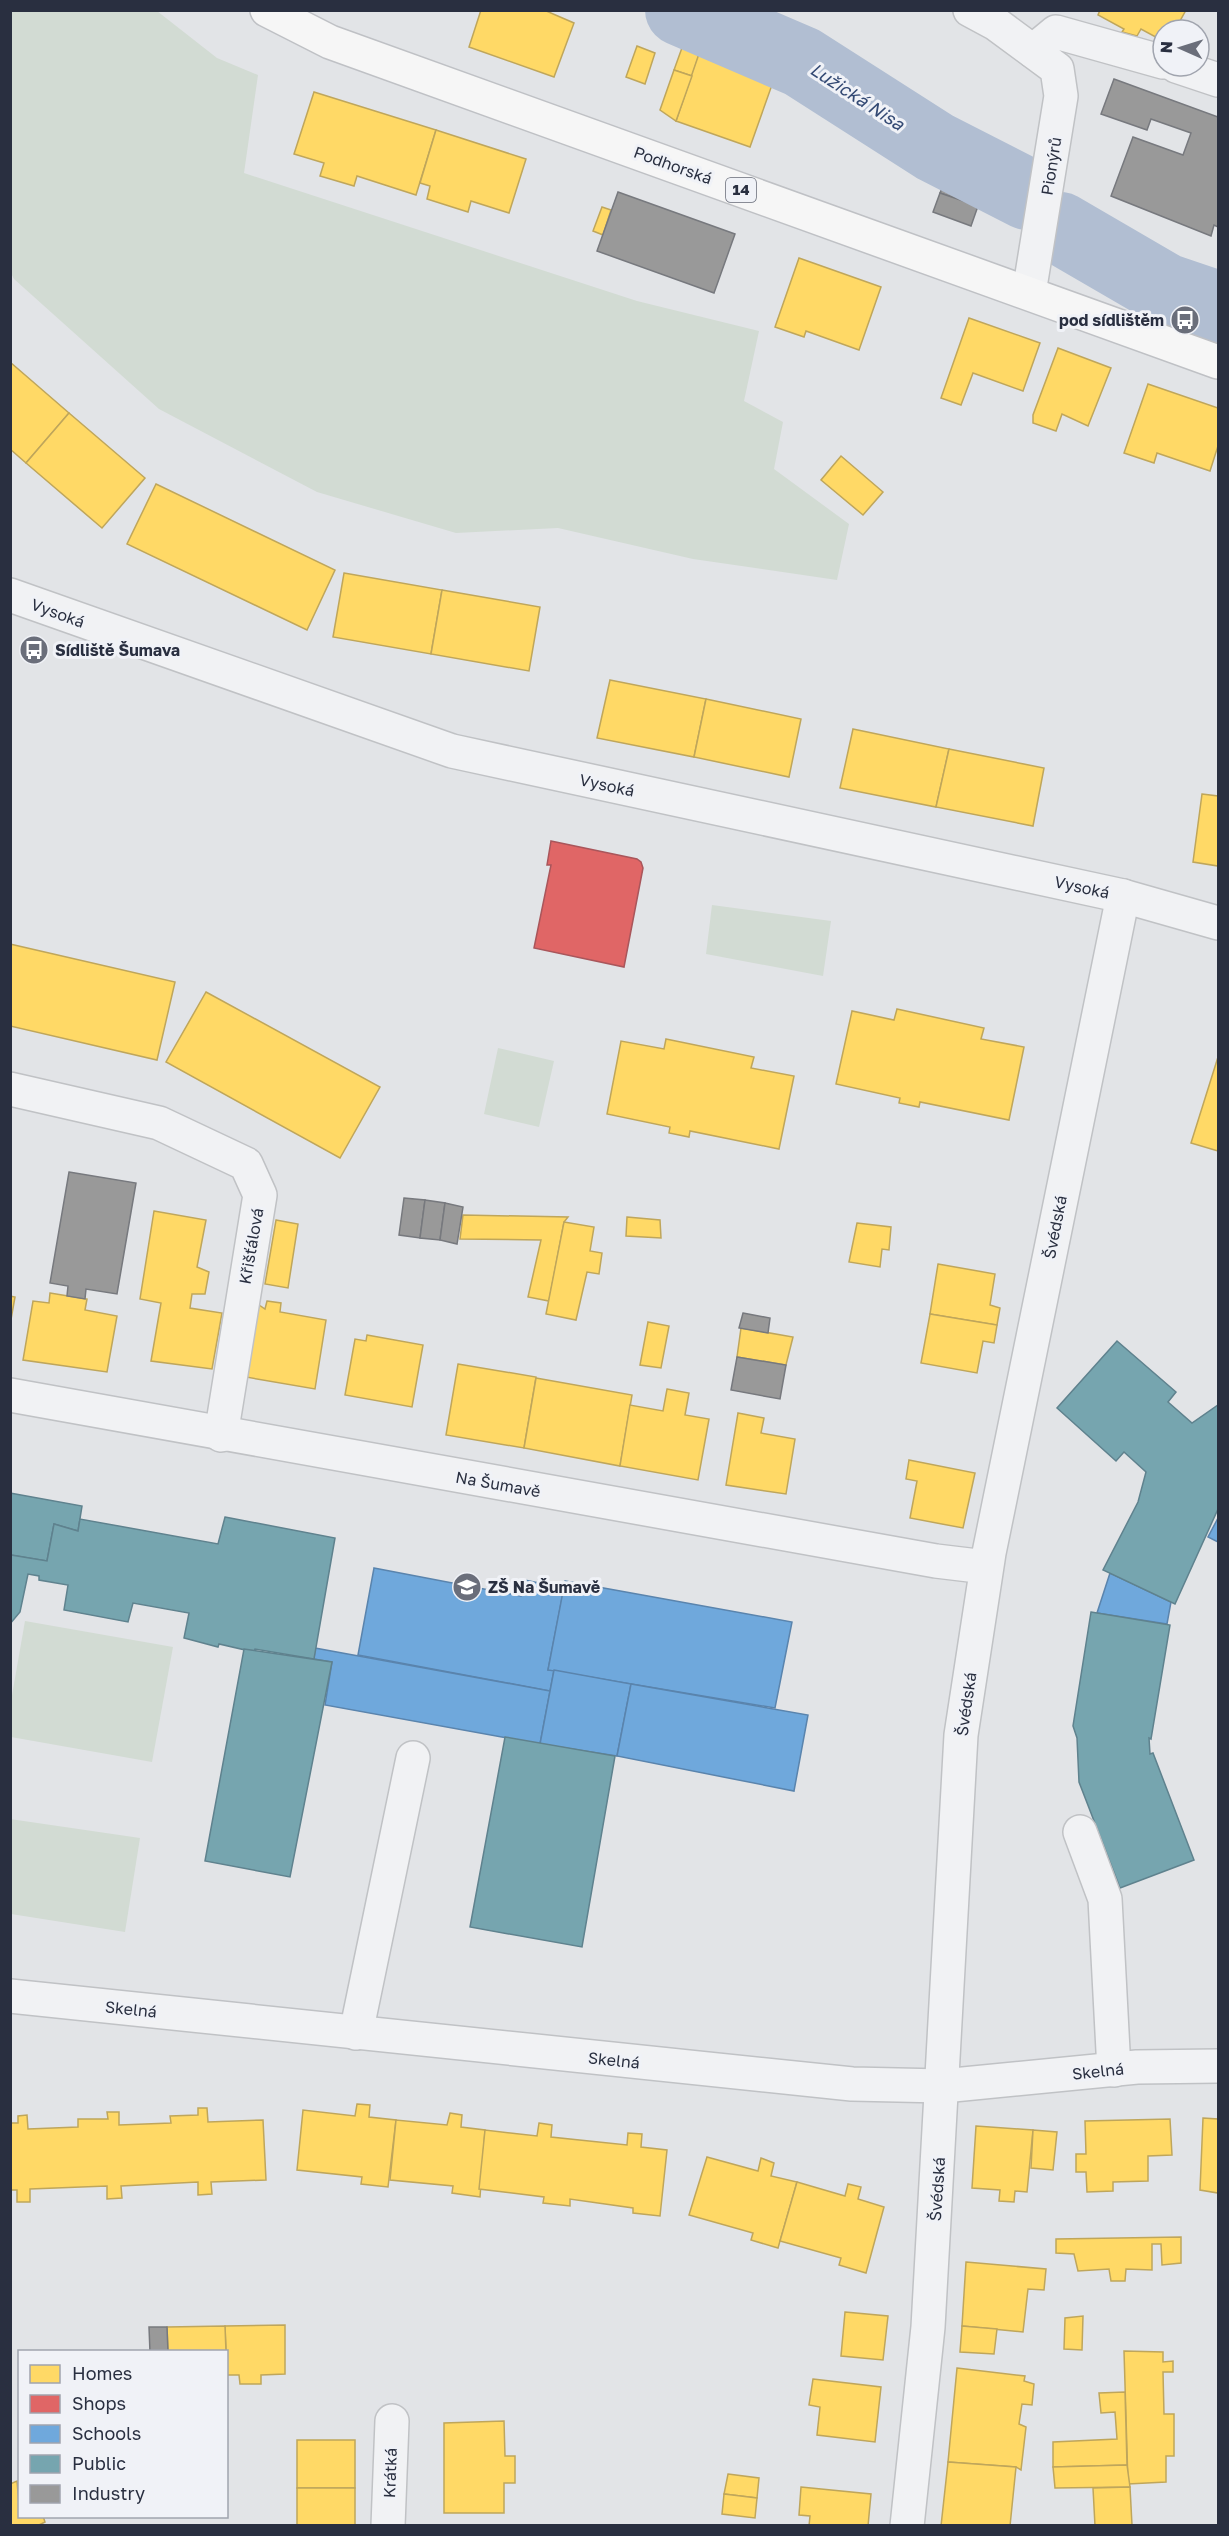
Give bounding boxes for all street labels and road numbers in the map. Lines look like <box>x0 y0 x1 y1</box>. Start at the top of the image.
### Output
street label: Pionýrů <box>1037 135 1065 197</box>
street label: Podhorská <box>631 142 715 188</box>
road number: 14 <box>726 178 756 202</box>
street label: Vysoká <box>28 594 88 632</box>
street label: Vysoká <box>578 769 636 801</box>
street label: Vysoká <box>1053 871 1111 903</box>
street label: Švédská <box>1039 1194 1071 1260</box>
street label: Křišťálová <box>234 1206 268 1286</box>
street label: Na Šumavě <box>454 1467 542 1501</box>
street label: Švédská <box>952 1671 980 1737</box>
street label: Skelná <box>104 1996 158 2022</box>
street label: Skelná <box>587 2047 641 2073</box>
street label: Skelná <box>1071 2058 1125 2084</box>
street label: Švédská <box>925 2156 949 2222</box>
street label: Krátká <box>379 2448 401 2498</box>

